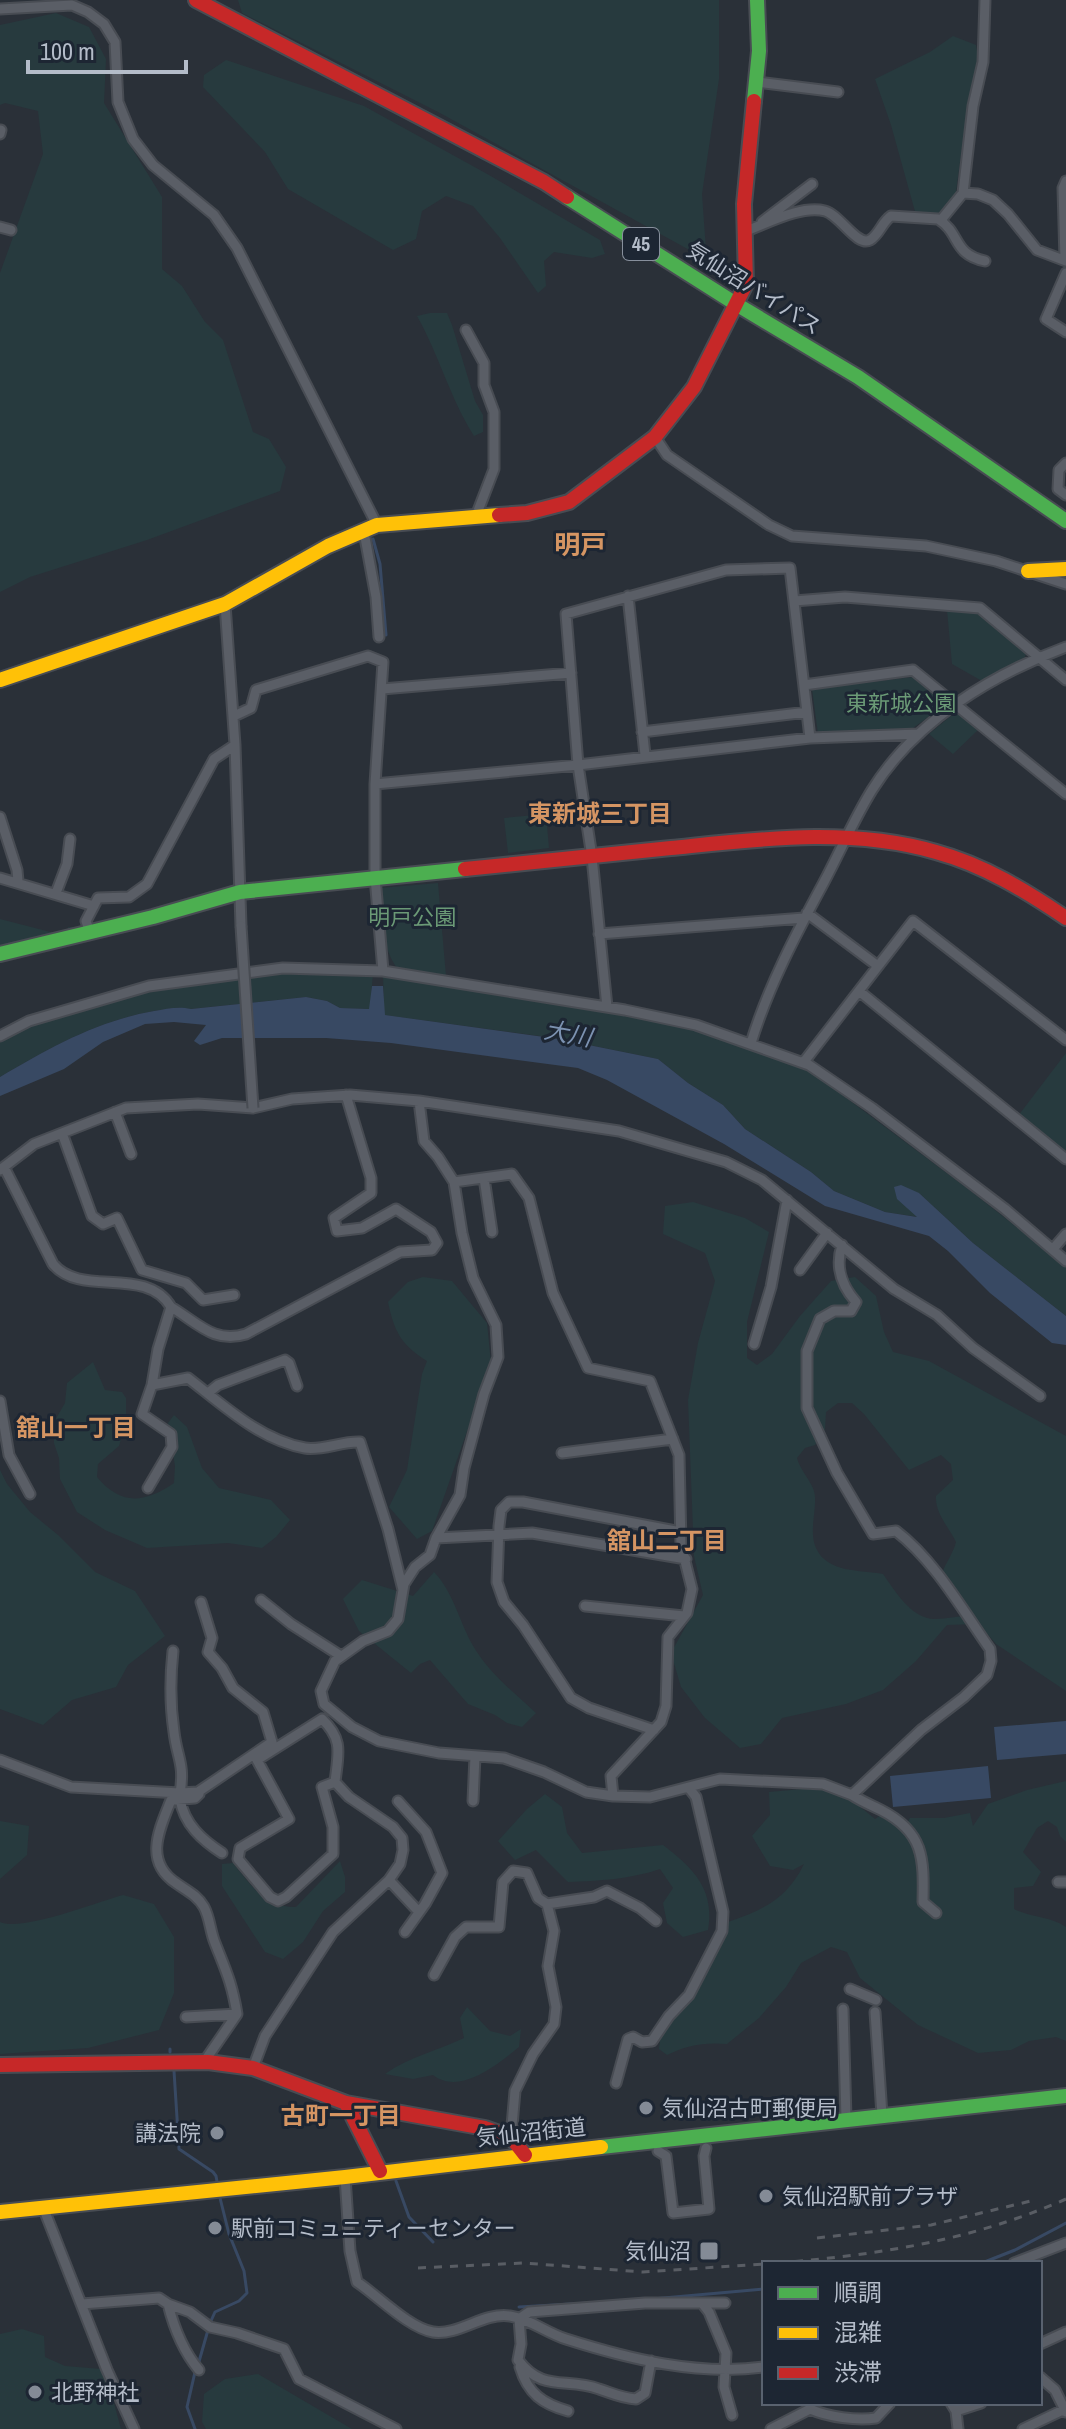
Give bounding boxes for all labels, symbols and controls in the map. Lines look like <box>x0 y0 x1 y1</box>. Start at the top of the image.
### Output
scale bar <box>28 24 186 74</box>
text: 100 m <box>40 35 95 67</box>
road number: 45 <box>623 228 659 260</box>
street label: 気仙沼バイパス <box>681 235 827 341</box>
district label: 明戸 <box>554 527 606 562</box>
park label: 東新城公園 <box>846 688 956 718</box>
district label: 東新城三丁目 <box>528 797 672 829</box>
park label: 明戸公園 <box>368 902 456 932</box>
water label: 大川 <box>542 1013 598 1053</box>
district label: 舘山一丁目 <box>16 1411 136 1443</box>
district label: 舘山二丁目 <box>607 1524 727 1556</box>
place label: 気仙沼古町郵便局 <box>662 2093 838 2123</box>
district label: 古町一丁目 <box>281 2099 401 2131</box>
marker: 気仙沼古町郵便局 <box>637 2099 655 2117</box>
street label: 気仙沼街道 <box>475 2111 587 2153</box>
place label: 講法院 <box>135 2118 201 2148</box>
marker: 講法院 <box>208 2124 226 2142</box>
place label: 気仙沼駅前プラザ <box>782 2181 958 2211</box>
marker: 気仙沼駅前プラザ <box>757 2187 775 2205</box>
place label: 駅前コミュニティーセンター <box>231 2213 516 2243</box>
marker: 駅前コミュニティーセンター <box>206 2219 224 2237</box>
place label: 気仙沼 <box>625 2236 691 2266</box>
marker: 気仙沼 <box>698 2240 720 2262</box>
legend <box>762 2261 1042 2405</box>
text: 順調 <box>834 2276 882 2308</box>
text: 混雑 <box>834 2316 882 2348</box>
text: 渋滞 <box>834 2356 882 2388</box>
place label: 北野神社 <box>51 2377 139 2407</box>
marker: 北野神社 <box>26 2383 44 2401</box>

